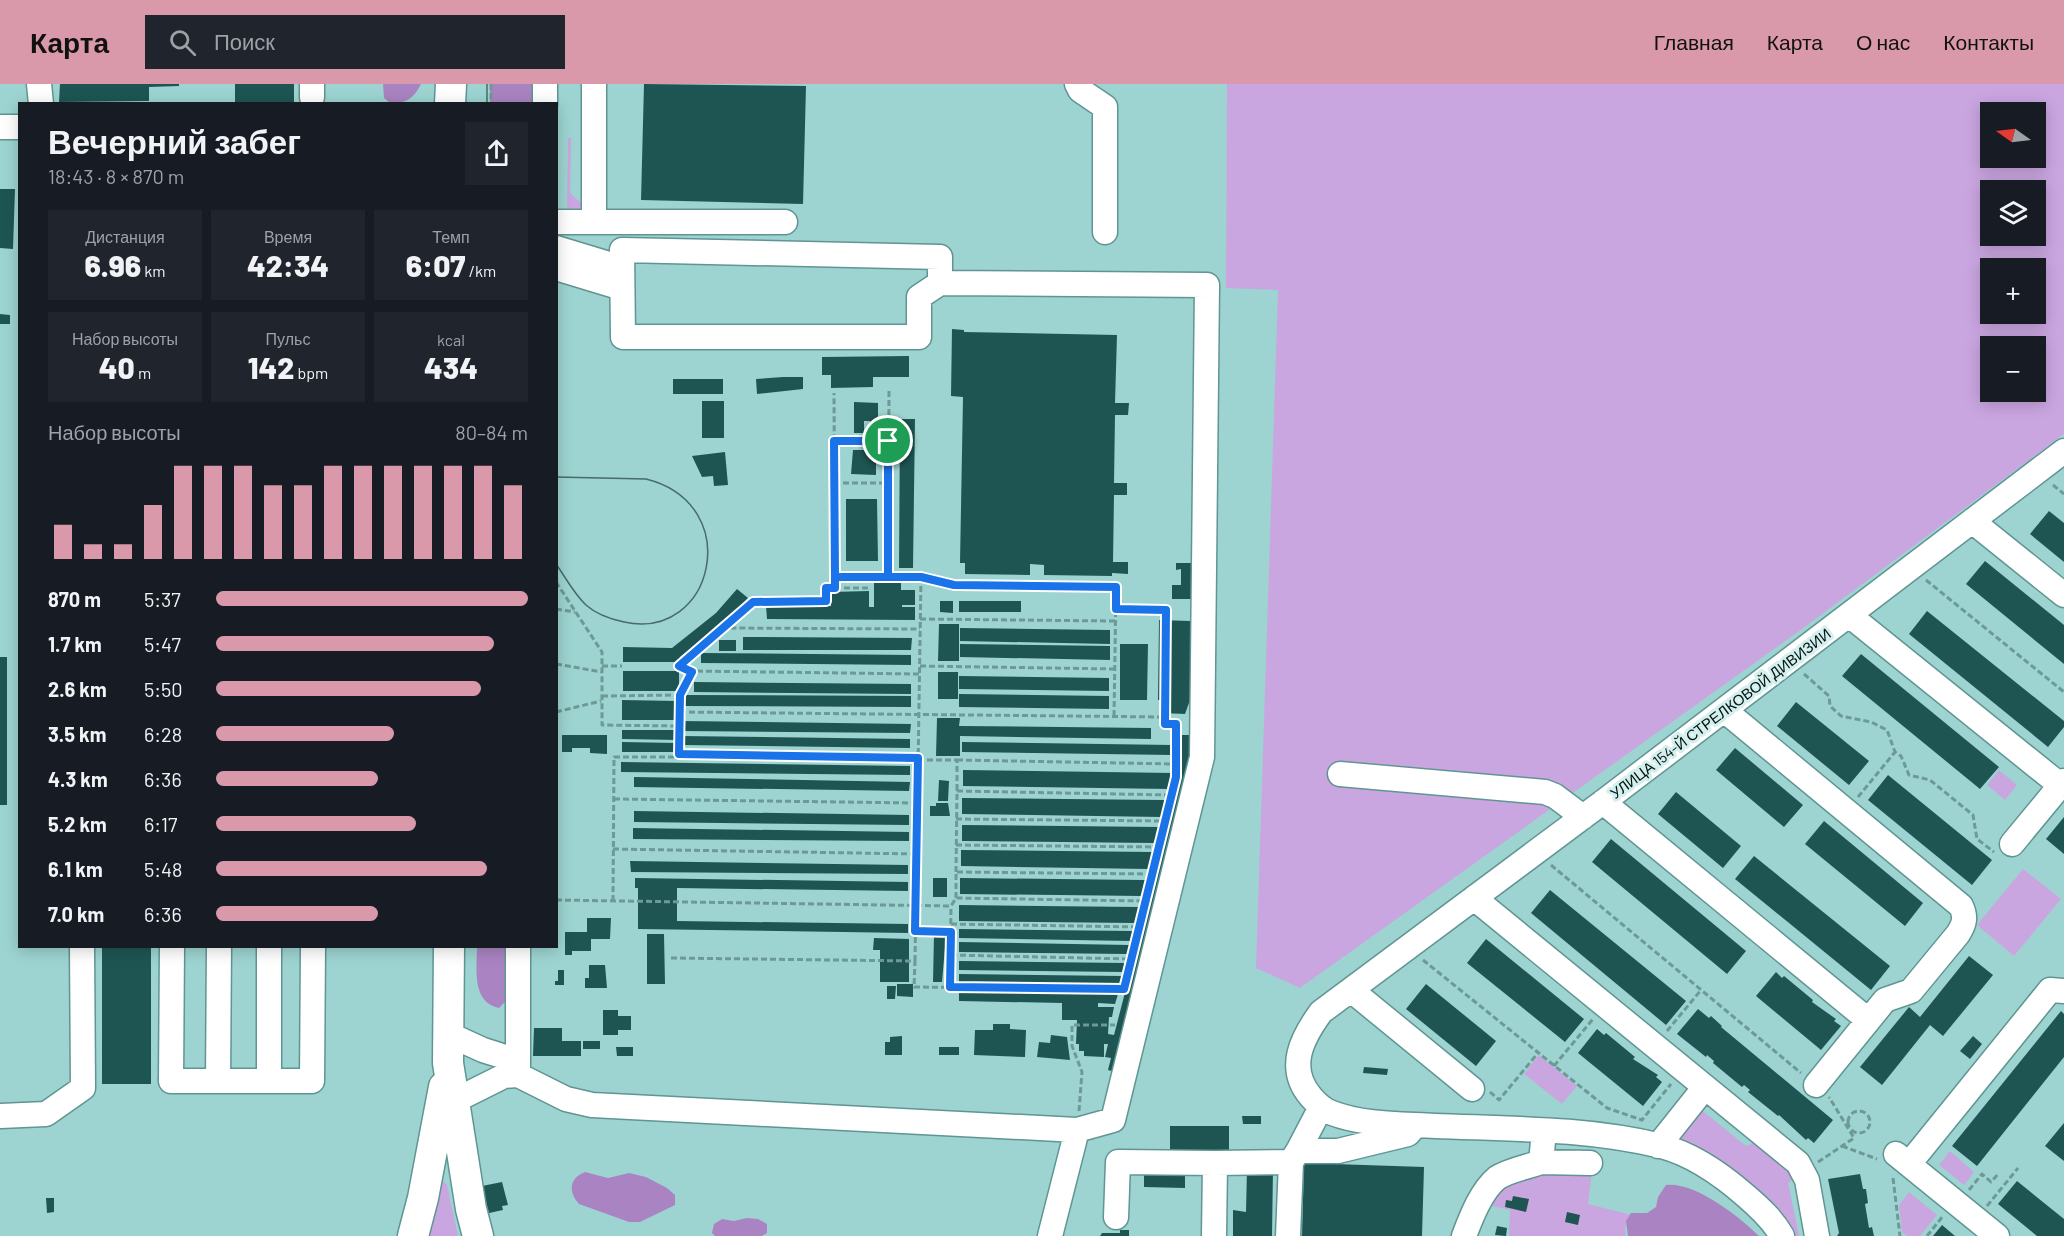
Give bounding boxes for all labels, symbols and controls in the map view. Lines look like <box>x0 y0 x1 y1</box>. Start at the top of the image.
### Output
search box <box>145 15 565 69</box>
text: Карта <box>30 25 109 59</box>
icon: search <box>166 26 199 59</box>
text: Поиск <box>214 28 275 54</box>
text: Главная <box>1654 29 1734 54</box>
text: Карта <box>1767 29 1823 54</box>
text: О нас <box>1856 29 1910 54</box>
text: Контакты <box>1943 29 2034 54</box>
north arrow <box>1980 102 2046 168</box>
map controls <box>1980 102 2046 402</box>
text: Вечерний забег <box>48 121 301 161</box>
button: share <box>465 122 528 185</box>
text: 18:43 · 8 × 870 m <box>48 164 184 188</box>
button: layers <box>1980 180 2046 246</box>
text: Дистанция <box>85 227 165 246</box>
text: Время <box>264 227 312 246</box>
text: Темп <box>432 227 470 246</box>
text: 6.96 <box>84 247 141 283</box>
text: 42:34 <box>247 247 329 283</box>
text: 6:07 <box>406 247 465 283</box>
button: + <box>1980 258 2046 324</box>
text: km <box>141 261 166 280</box>
text: /km <box>465 261 496 280</box>
text: Набор высоты <box>72 329 178 348</box>
text: Пульс <box>266 329 310 348</box>
text: kcal <box>437 330 465 349</box>
button: − <box>1980 336 2046 402</box>
text: 40 <box>99 349 135 385</box>
text: 142 <box>248 349 294 385</box>
text: 434 <box>424 349 478 385</box>
text: m <box>135 363 151 382</box>
text: bpm <box>294 363 328 382</box>
pin <box>862 415 913 466</box>
text: Набор высоты <box>48 420 181 444</box>
text: 80–84 m <box>455 420 528 444</box>
icon: arrive <box>871 424 904 457</box>
text: 870 m <box>48 587 101 611</box>
text: 5:37 <box>144 587 181 611</box>
street label: УЛИЦА 154-Й СТРЕЛКОВОЙ ДИВИЗИИ <box>1606 624 1834 802</box>
text: 1.7 km <box>48 632 102 656</box>
text: 5:47 <box>144 632 181 656</box>
text: 2.6 km <box>48 677 107 701</box>
text: 5:50 <box>144 677 183 701</box>
text: 3.5 km <box>48 722 106 746</box>
text: 6:28 <box>144 722 182 746</box>
text: 4.3 km <box>48 767 108 791</box>
text: 6:36 <box>144 767 182 791</box>
text: 5.2 km <box>48 812 107 836</box>
text: 6:17 <box>144 812 178 836</box>
text: 6.1 km <box>48 857 103 881</box>
text: 5:48 <box>144 857 183 881</box>
text: 7.0 km <box>48 902 104 926</box>
text: 6:36 <box>144 902 182 926</box>

